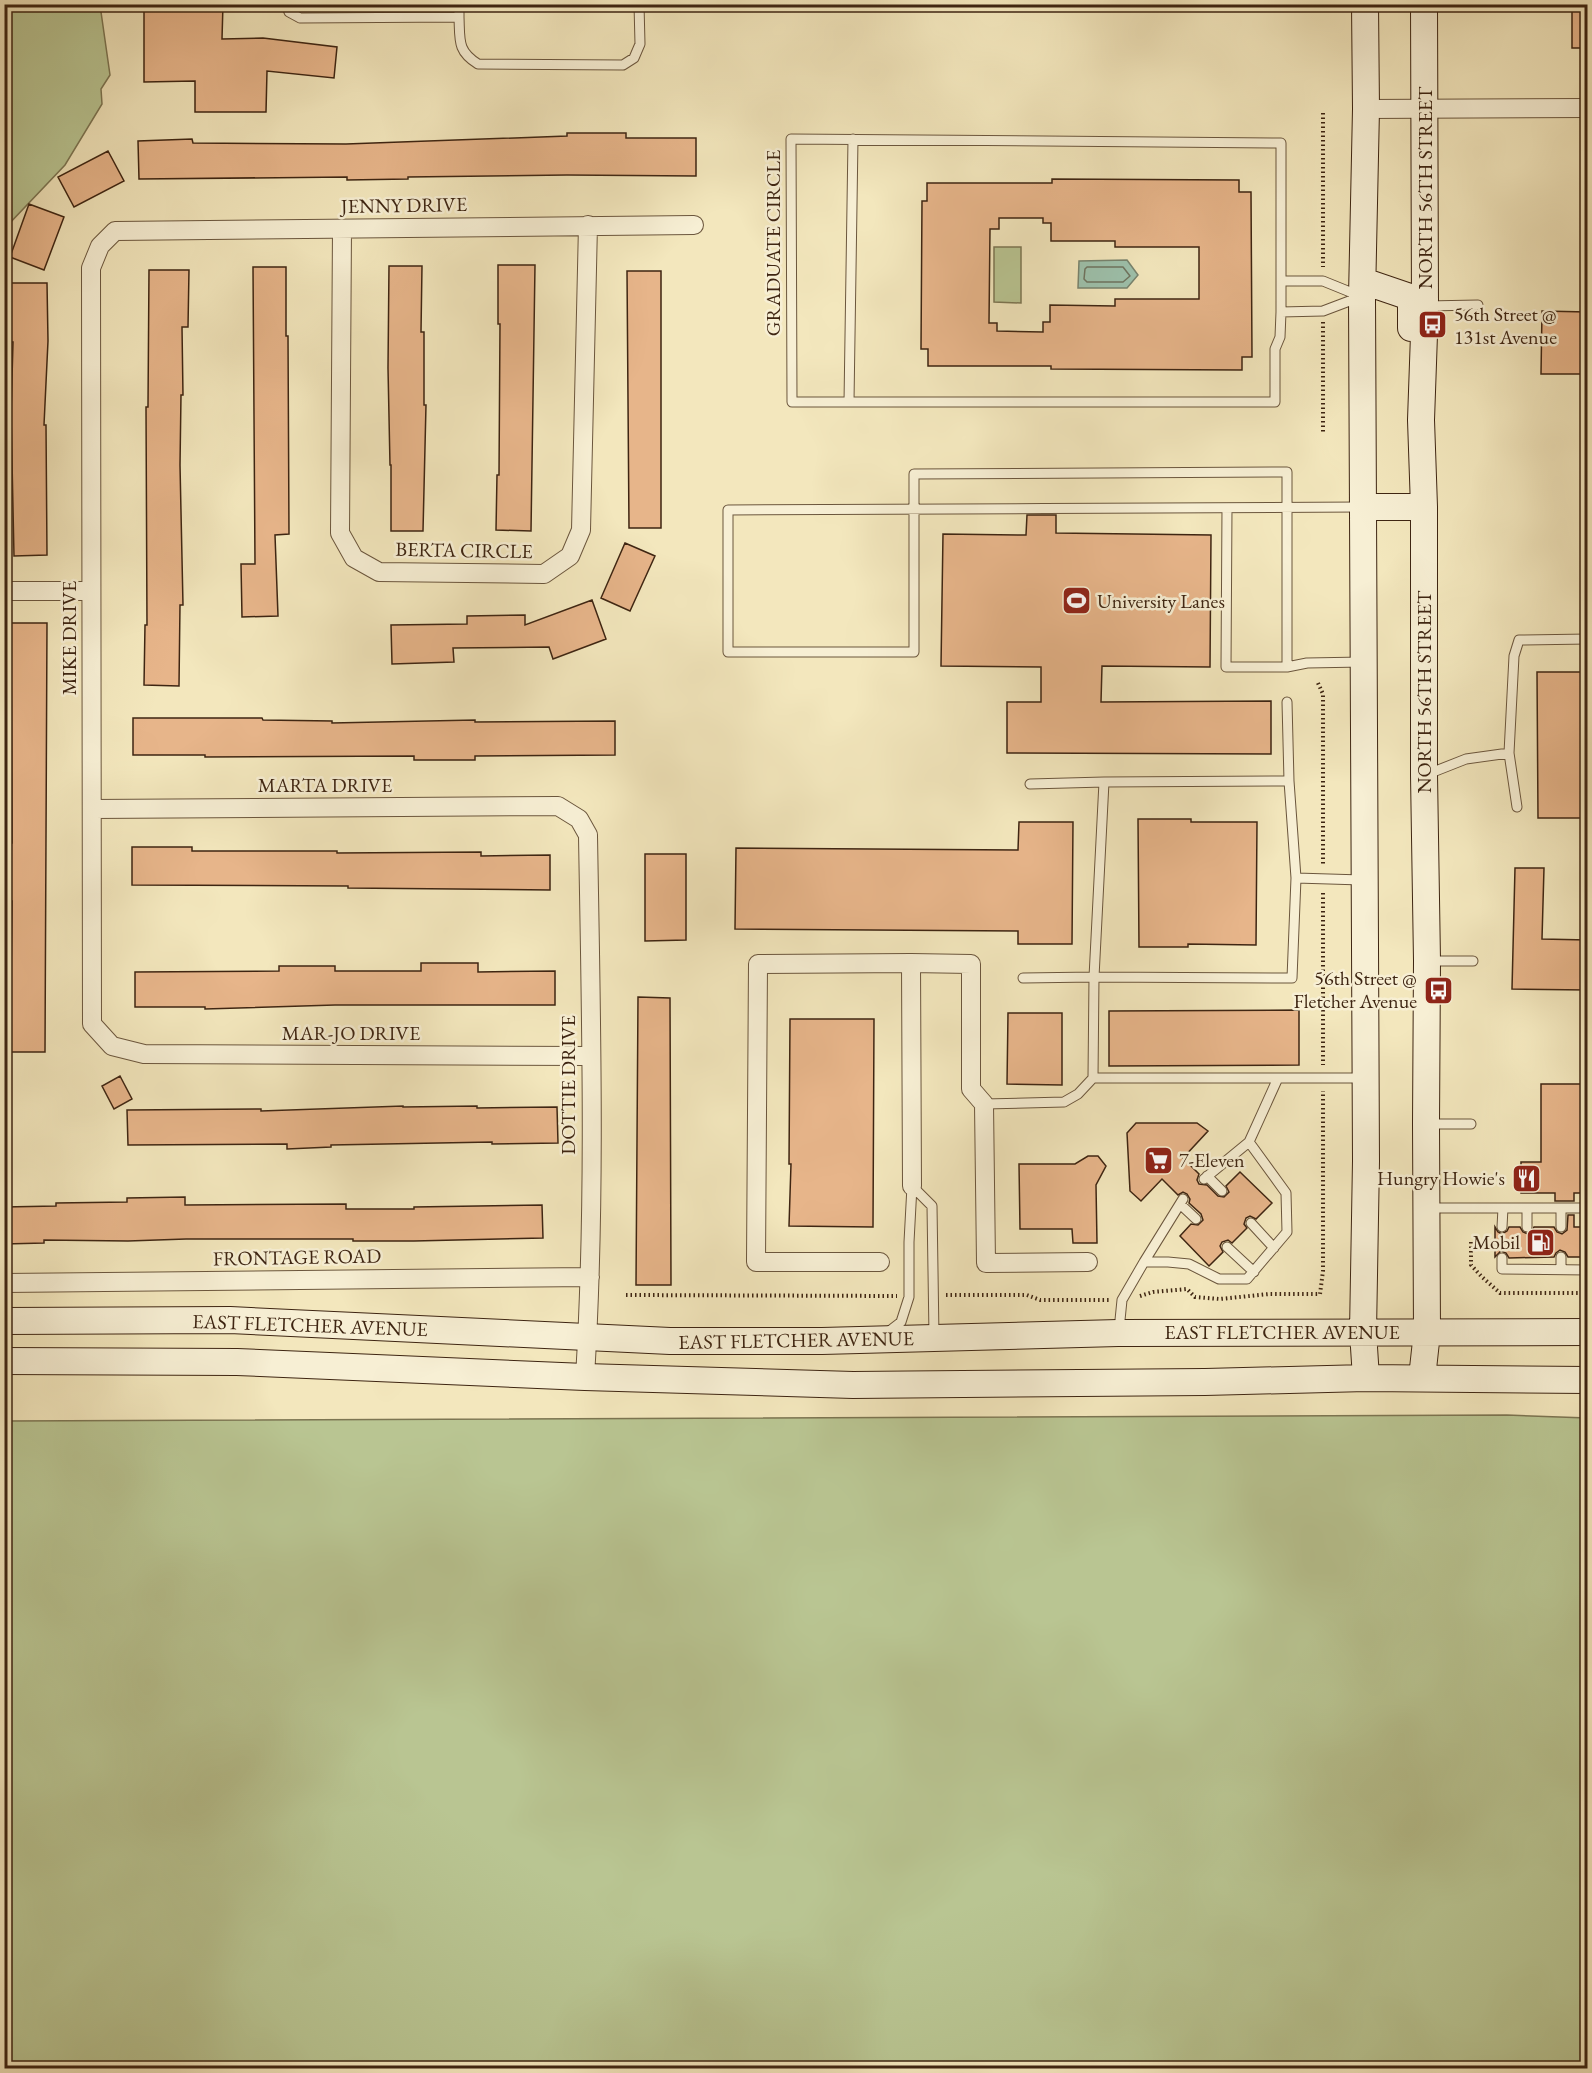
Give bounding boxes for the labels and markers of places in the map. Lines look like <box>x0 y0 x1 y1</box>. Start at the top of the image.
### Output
place label: 56th Street @ 131st Avenue <box>1454 301 1557 350</box>
bus stop icon: 56th Street @ 131st Avenue <box>1417 309 1449 341</box>
sports icon: University Lanes <box>1060 585 1092 617</box>
place label: University Lanes <box>1097 588 1225 614</box>
place label: 56th Street @ Fletcher Avenue <box>1294 965 1417 1014</box>
bus stop icon: 56th Street @ Fletcher Avenue <box>1422 974 1454 1006</box>
supermarket icon: 7-Eleven <box>1142 1144 1174 1176</box>
place label: 7-Eleven <box>1179 1147 1245 1173</box>
restaurant icon: Hungry Howie's <box>1510 1162 1542 1194</box>
place label: Hungry Howie's <box>1377 1165 1505 1191</box>
fuel station icon: Mobil <box>1525 1226 1557 1258</box>
place label: Mobil <box>1472 1229 1520 1255</box>

